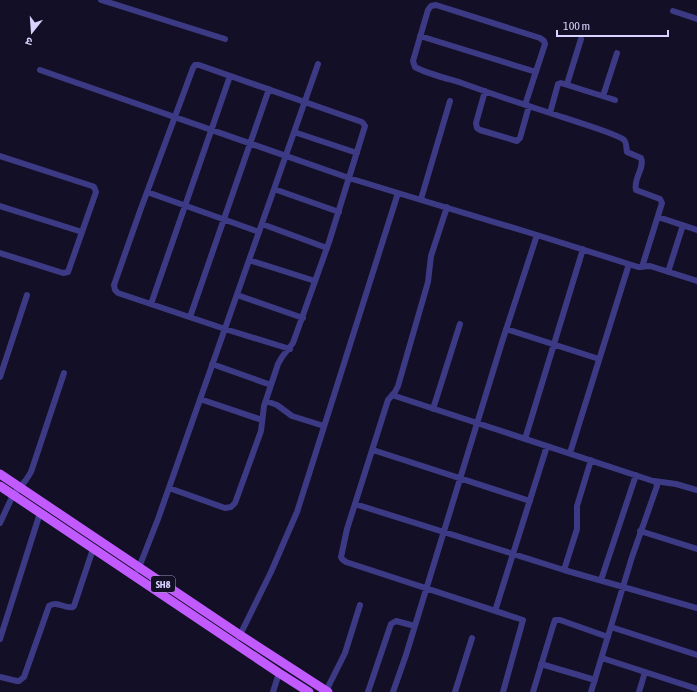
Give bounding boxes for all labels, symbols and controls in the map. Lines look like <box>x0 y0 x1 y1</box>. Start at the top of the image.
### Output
north arrow <box>12 12 52 52</box>
scale bar <box>557 12 668 38</box>
text: 100 m <box>563 19 590 33</box>
text: उ <box>24 35 34 48</box>
road number: SH8 <box>151 576 175 592</box>

